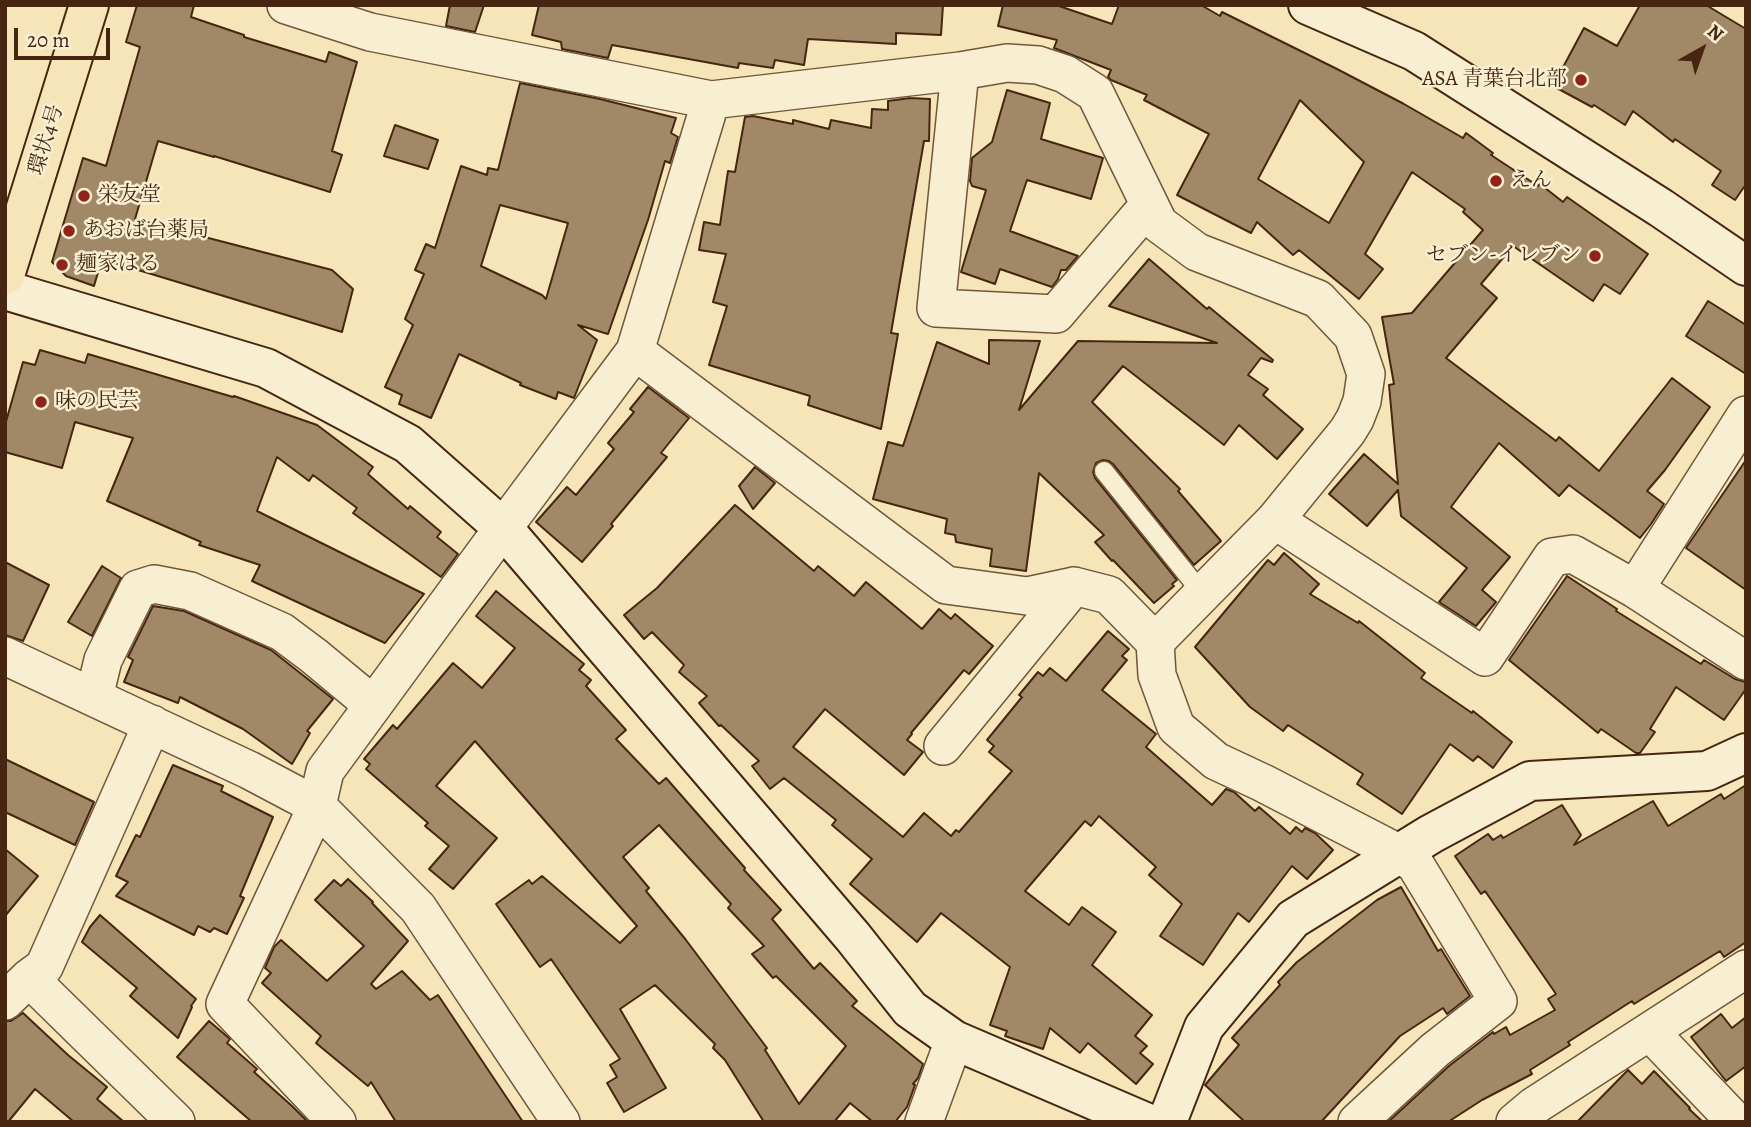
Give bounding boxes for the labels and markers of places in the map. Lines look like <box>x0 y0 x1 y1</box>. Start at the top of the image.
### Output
place label: ASA 青葉台北部 <box>1422 67 1567 93</box>
marker: ASA 青葉台北部 <box>1573 72 1589 88</box>
place label: えん <box>1510 168 1552 194</box>
marker: えん <box>1488 173 1504 189</box>
place label: 栄友堂 <box>98 183 161 209</box>
marker: 栄友堂 <box>76 188 92 204</box>
place label: あおば台薬局 <box>83 218 209 244</box>
marker: あおば台薬局 <box>61 223 77 239</box>
place label: セブン-イレブン <box>1426 243 1581 269</box>
marker: セブン-イレブン <box>1587 248 1603 264</box>
place label: 麺家はる <box>76 252 160 278</box>
marker: 麺家はる <box>54 257 70 273</box>
place label: 味の民芸 <box>55 389 139 415</box>
marker: 味の民芸 <box>33 394 49 410</box>

